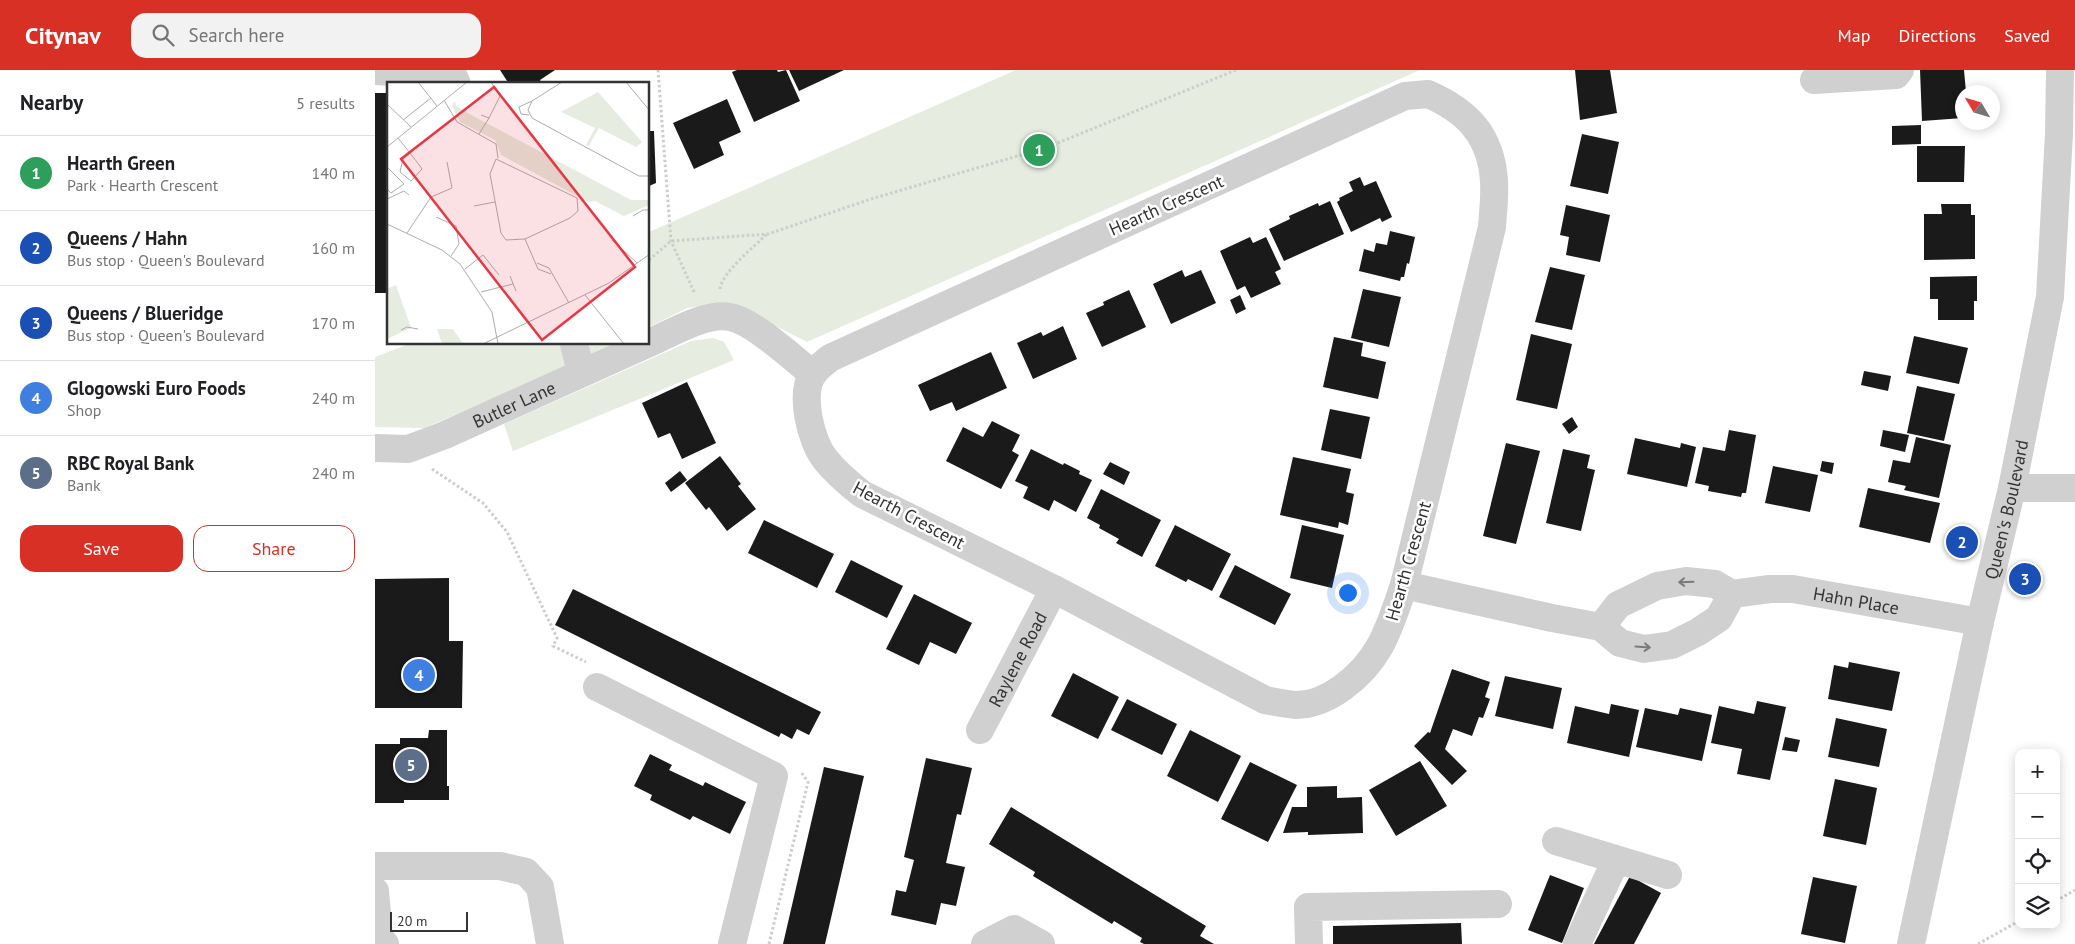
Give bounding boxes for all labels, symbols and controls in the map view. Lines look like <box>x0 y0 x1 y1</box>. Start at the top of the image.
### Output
search box <box>131 13 481 58</box>
text: Citynav <box>25 20 101 51</box>
icon: search <box>149 21 177 49</box>
text: Search here <box>189 23 284 47</box>
text: Map <box>1838 24 1870 47</box>
text: Directions <box>1898 24 1976 47</box>
text: Saved <box>2004 24 2050 47</box>
inset map <box>387 82 650 345</box>
north arrow <box>1955 85 2000 130</box>
text: Nearby <box>20 89 83 116</box>
text: 5 results <box>296 93 355 113</box>
pin: 1 <box>1023 131 1055 169</box>
text: Hearth Green <box>67 151 175 175</box>
text: 1 <box>31 163 41 183</box>
text: 140 m <box>312 163 355 183</box>
street label: Hearth Crescent <box>1105 169 1227 241</box>
text: Park · Hearth Crescent <box>67 175 218 195</box>
text: Queens / Hahn <box>67 226 187 250</box>
text: 2 <box>31 238 41 258</box>
text: 160 m <box>312 238 355 258</box>
text: Bus stop · Queen's Boulevard <box>67 250 265 270</box>
text: Queens / Blueridge <box>67 301 223 325</box>
text: 3 <box>31 313 41 333</box>
text: 170 m <box>312 313 355 333</box>
text: Bus stop · Queen's Boulevard <box>67 325 265 345</box>
street label: Butler Lane <box>469 375 559 433</box>
text: Glogowski Euro Foods <box>67 376 246 400</box>
text: 4 <box>31 388 41 408</box>
text: 240 m <box>312 388 355 408</box>
text: Shop <box>67 400 101 420</box>
street label: Queen's Boulevard <box>1979 438 2033 581</box>
text: RBC Royal Bank <box>67 451 194 475</box>
text: 5 <box>31 463 41 483</box>
text: 240 m <box>312 463 355 483</box>
text: Bank <box>67 475 101 495</box>
street label: Hearth Crescent <box>849 476 969 554</box>
street label: Hearth Crescent <box>1380 499 1436 623</box>
pin: 2 <box>1946 523 1978 561</box>
button: Save <box>20 525 183 572</box>
button: Share <box>193 525 355 572</box>
pin: 3 <box>2009 560 2041 598</box>
one-way arrow <box>1679 578 1695 587</box>
your location <box>1335 580 1361 606</box>
street label: Hahn Place <box>1812 581 1901 619</box>
street label: Raylene Road <box>983 608 1052 711</box>
one-way arrow <box>1635 643 1651 652</box>
pin: 4 <box>403 656 435 694</box>
pin: 5 <box>395 746 427 784</box>
map controls <box>2015 749 2060 929</box>
button: + <box>2015 749 2060 794</box>
button: − <box>2015 794 2060 839</box>
button: locate <box>2015 839 2060 884</box>
button: layers <box>2015 884 2060 929</box>
scale bar <box>390 909 467 932</box>
text: 20 m <box>397 912 427 930</box>

